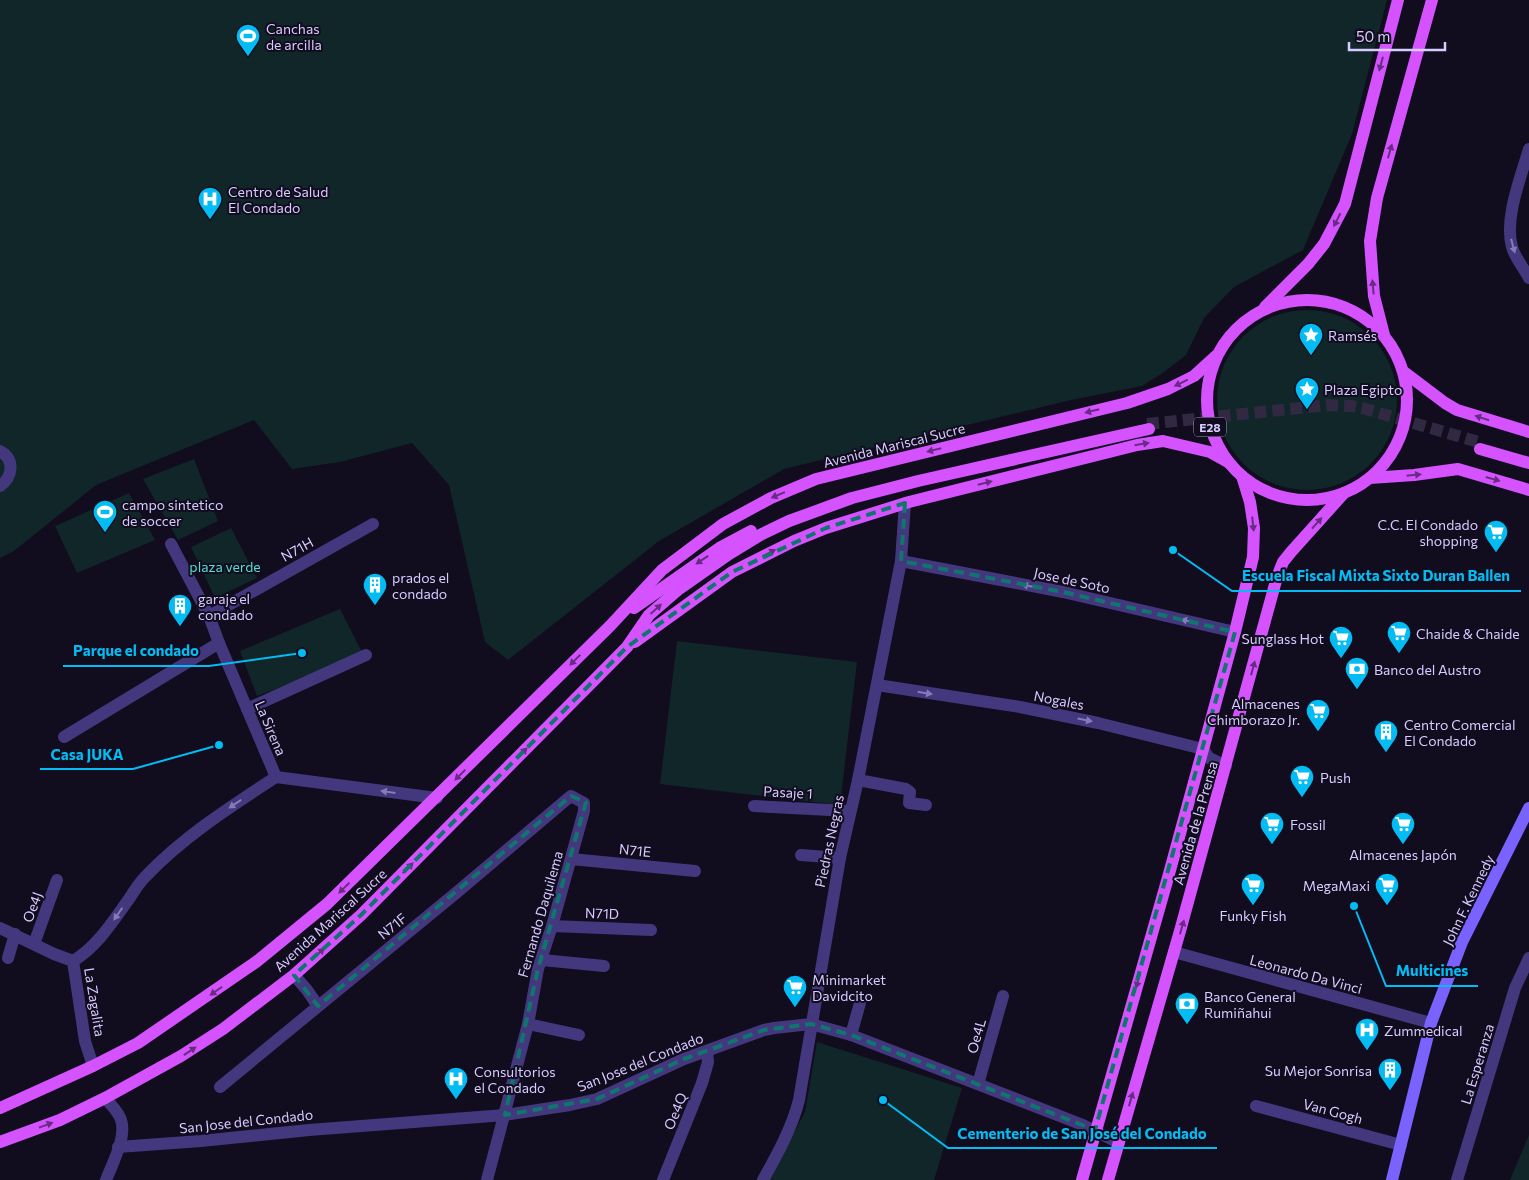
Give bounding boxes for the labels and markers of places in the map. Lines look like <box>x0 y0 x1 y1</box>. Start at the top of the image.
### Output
place label: Canchas de arcilla <box>266 20 322 53</box>
sports icon: Canchas de arcilla <box>235 23 261 57</box>
place label: Centro de Salud El Condado <box>228 183 328 216</box>
hospital icon: Centro de Salud El Condado <box>197 186 223 220</box>
place icon: Ramsés <box>1298 322 1324 356</box>
place label: Ramsés <box>1328 327 1377 344</box>
place icon: Plaza Egipto <box>1294 376 1320 410</box>
place label: Plaza Egipto <box>1324 381 1402 398</box>
place label: campo sintetico de soccer <box>122 496 223 529</box>
sports icon: campo sintetico de soccer <box>92 499 118 533</box>
place label: C.C. El Condado shopping <box>1378 516 1478 549</box>
supermarket icon: C.C. El Condado shopping <box>1483 519 1509 553</box>
callout: Escuela Fiscal Mixta Sixto Duran Ballen <box>1232 561 1521 591</box>
place label: prados el condado <box>392 569 449 602</box>
building icon: prados el condado <box>362 572 388 606</box>
place label: garaje el condado <box>198 590 253 623</box>
building icon: garaje el condado <box>167 593 193 627</box>
supermarket icon: Chaide & Chaide <box>1386 620 1412 654</box>
supermarket icon: Sunglass Hot <box>1328 625 1354 659</box>
place label: Chaide & Chaide <box>1416 625 1520 642</box>
place label: Sunglass Hot <box>1242 630 1324 647</box>
callout: Parque el condado <box>63 636 209 666</box>
bank icon: Banco del Austro <box>1344 656 1370 690</box>
place label: Banco del Austro <box>1374 661 1481 678</box>
place label: Almacenes Chimborazo Jr. <box>1207 695 1300 728</box>
supermarket icon: Almacenes Chimborazo Jr. <box>1305 698 1331 732</box>
place label: Centro Comercial El Condado <box>1404 716 1515 749</box>
building icon: Centro Comercial El Condado <box>1373 719 1399 753</box>
callout: Casa JUKA <box>40 739 133 769</box>
supermarket icon: Push <box>1289 764 1315 798</box>
place label: Push <box>1320 769 1351 786</box>
supermarket icon: Fossil <box>1259 811 1285 845</box>
supermarket icon: Almacenes Japón <box>1390 811 1416 845</box>
place label: Fossil <box>1290 816 1326 833</box>
place label: Almacenes Japón <box>1349 846 1457 863</box>
supermarket icon: Funky Fish <box>1240 872 1266 906</box>
supermarket icon: MegaMaxi <box>1374 872 1400 906</box>
place label: MegaMaxi <box>1303 877 1370 894</box>
place label: Funky Fish <box>1219 907 1287 924</box>
callout: Multicines <box>1386 956 1478 986</box>
place label: Minimarket Davidcito <box>812 971 886 1004</box>
supermarket icon: Minimarket Davidcito <box>782 974 808 1008</box>
place label: Banco General Rumiñahui <box>1204 988 1296 1021</box>
bank icon: Banco General Rumiñahui <box>1174 991 1200 1025</box>
hospital icon: Zummedical <box>1354 1017 1380 1051</box>
place label: Zummedical <box>1384 1022 1463 1039</box>
building icon: Su Mejor Sonrisa <box>1377 1057 1403 1091</box>
place label: Su Mejor Sonrisa <box>1265 1062 1372 1079</box>
place label: Consultorios el Condado <box>474 1063 556 1096</box>
hospital icon: Consultorios el Condado <box>443 1066 469 1100</box>
callout: Cementerio de San José del Condado <box>948 1118 1217 1148</box>

